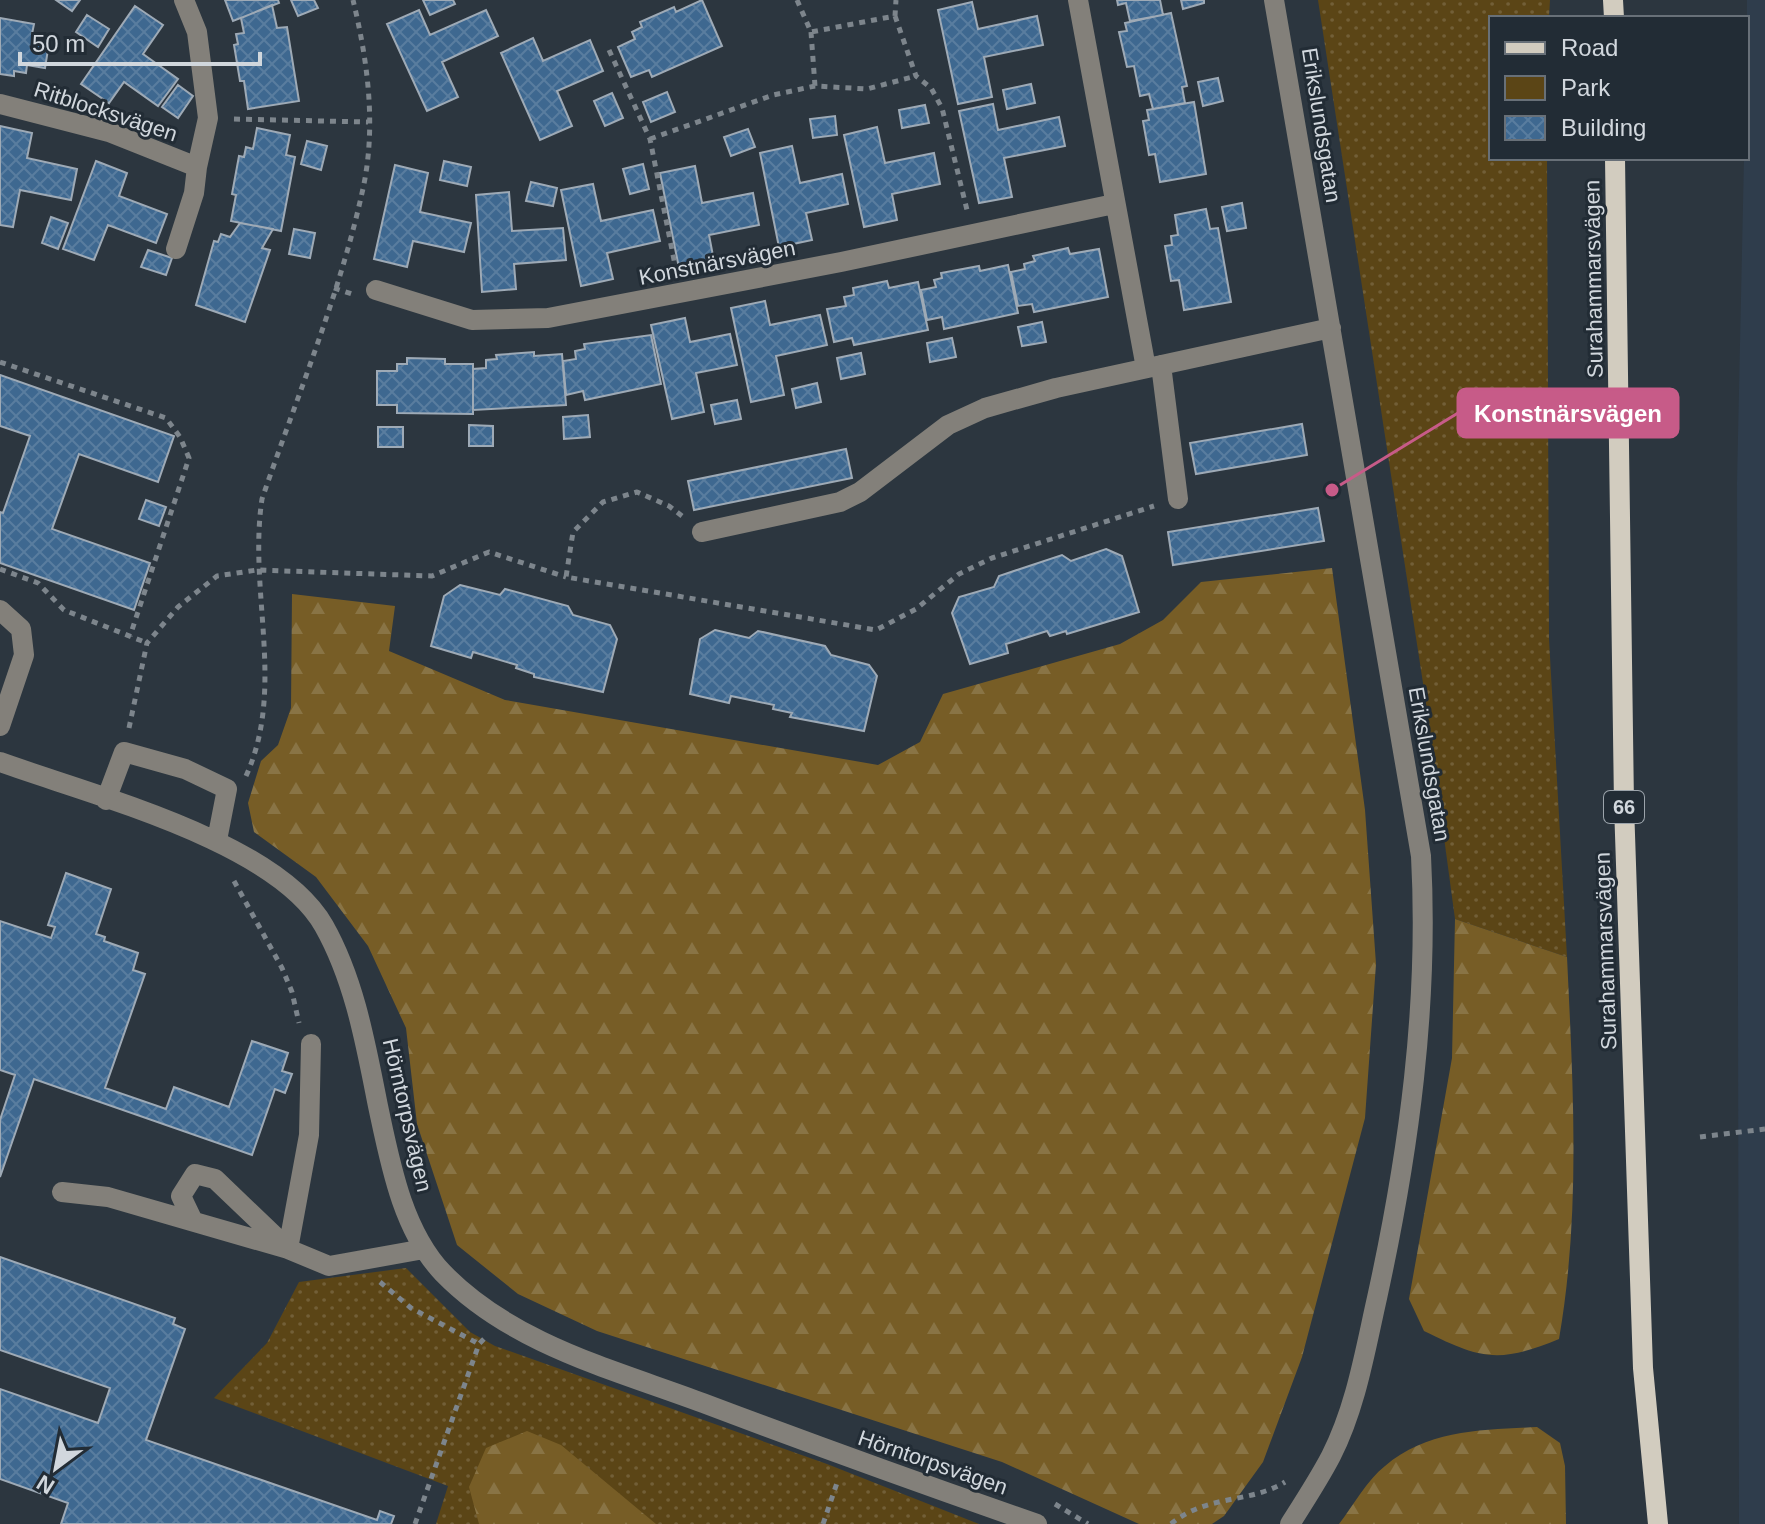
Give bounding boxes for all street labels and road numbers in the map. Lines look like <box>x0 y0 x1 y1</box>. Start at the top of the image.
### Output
street label: Erikslundsgatan <box>1297 46 1346 204</box>
street label: Ritblocksvägen <box>31 77 181 146</box>
street label: Surahammarsvägen <box>1579 180 1608 378</box>
street label: Konstnärsvägen <box>637 235 798 290</box>
street label: Erikslundsgatan <box>1404 685 1455 843</box>
road number: 66 <box>1604 791 1644 823</box>
street label: Surahammarsvägen <box>1590 852 1621 1050</box>
street label: Hörntorpsvägen <box>378 1036 437 1194</box>
street label: Hörntorpsvägen <box>855 1425 1011 1500</box>

